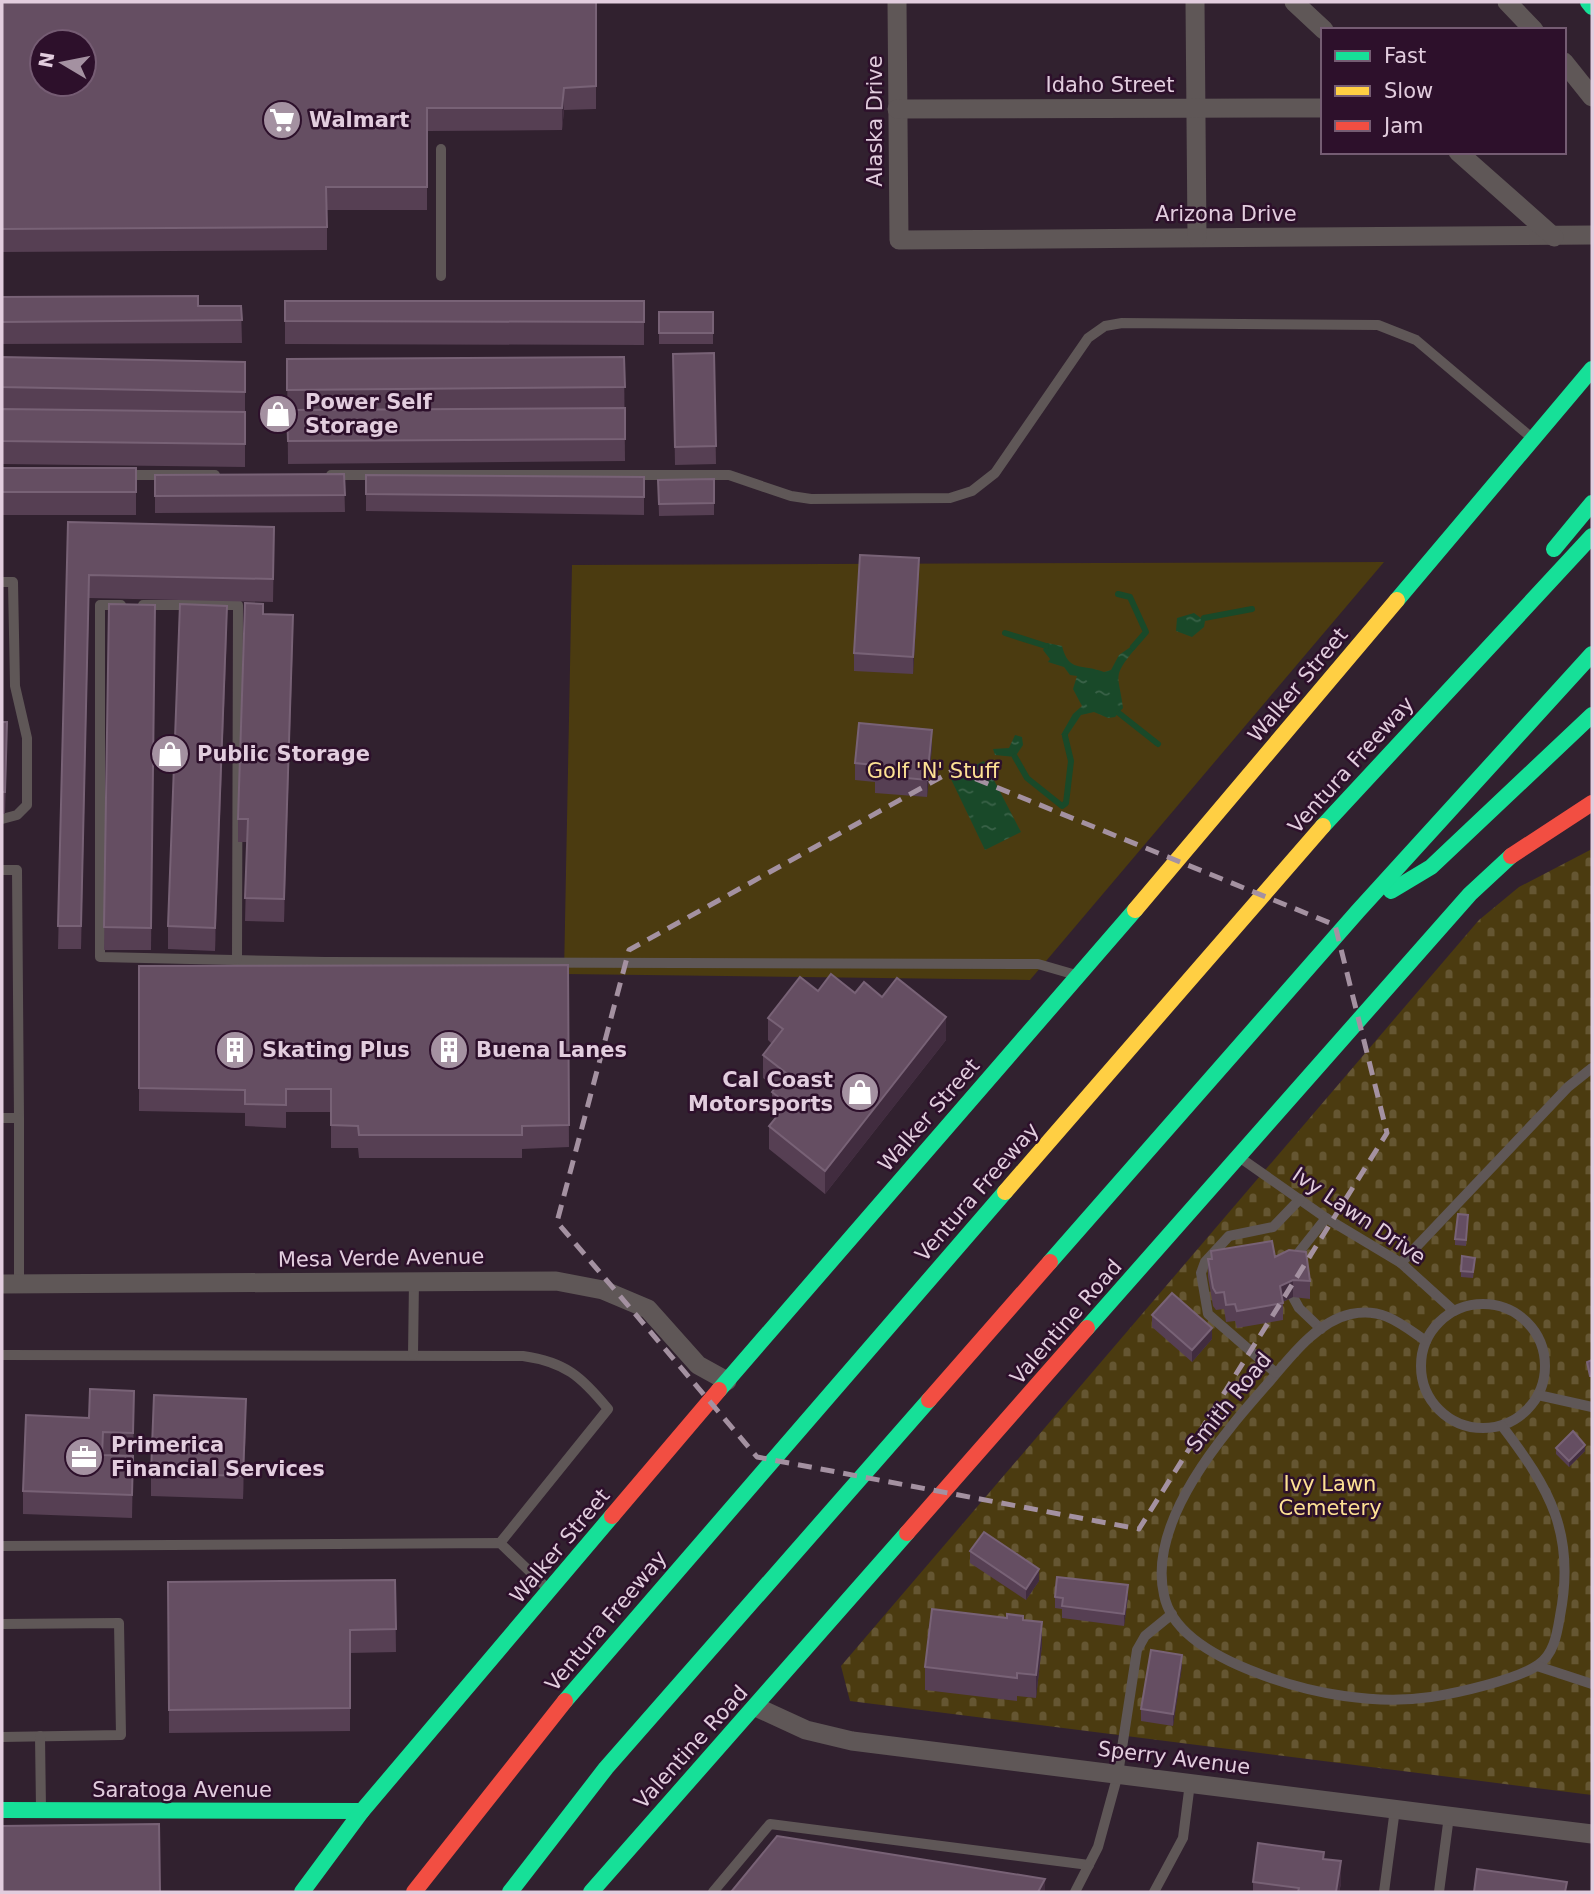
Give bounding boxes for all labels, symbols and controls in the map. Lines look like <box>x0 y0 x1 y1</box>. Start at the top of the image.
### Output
north arrow <box>28 28 98 98</box>
legend <box>1321 28 1566 154</box>
text: Fast <box>1384 44 1426 68</box>
text: N <box>34 50 58 70</box>
street label: Alaska Drive <box>863 55 887 187</box>
street label: Idaho Street <box>1045 73 1175 97</box>
text: Slow <box>1384 79 1433 103</box>
supermarket icon: Walmart <box>261 99 303 141</box>
place label: Walmart <box>309 108 409 132</box>
text: Jam <box>1382 114 1424 138</box>
street label: Arizona Drive <box>1155 202 1297 226</box>
place label: Power Self Storage <box>305 390 433 438</box>
shop icon: Power Self Storage <box>257 393 299 435</box>
street label: Walker Street <box>1243 623 1353 747</box>
street label: Ventura Freeway <box>1283 692 1419 838</box>
shop icon: Public Storage <box>149 733 191 775</box>
place label: Public Storage <box>197 742 370 766</box>
park label: Golf 'N' Stuff <box>867 759 1000 783</box>
building icon: Skating Plus <box>214 1029 256 1071</box>
building icon: Buena Lanes <box>428 1029 470 1071</box>
place label: Skating Plus <box>262 1038 410 1062</box>
place label: Buena Lanes <box>476 1038 627 1062</box>
street label: Walker Street <box>874 1054 984 1176</box>
place label: Cal Coast Motorsports <box>688 1068 833 1116</box>
shop icon: Cal Coast Motorsports <box>839 1071 881 1113</box>
street label: Ventura Freeway <box>910 1118 1044 1266</box>
street label: Ivy Lawn Drive <box>1288 1163 1430 1269</box>
street label: Mesa Verde Avenue <box>278 1244 484 1272</box>
street label: Valentine Road <box>1005 1255 1127 1389</box>
street label: Smith Road <box>1182 1348 1276 1456</box>
place label: Primerica Financial Services <box>111 1433 325 1481</box>
office icon: Primerica Financial Services <box>63 1436 105 1478</box>
park label: Ivy Lawn Cemetery <box>1278 1472 1382 1520</box>
street label: Walker Street <box>505 1484 615 1608</box>
street label: Ventura Freeway <box>540 1546 672 1696</box>
street label: Valentine Road <box>629 1681 753 1813</box>
street label: Sperry Avenue <box>1096 1737 1252 1779</box>
street label: Saratoga Avenue <box>92 1778 272 1802</box>

